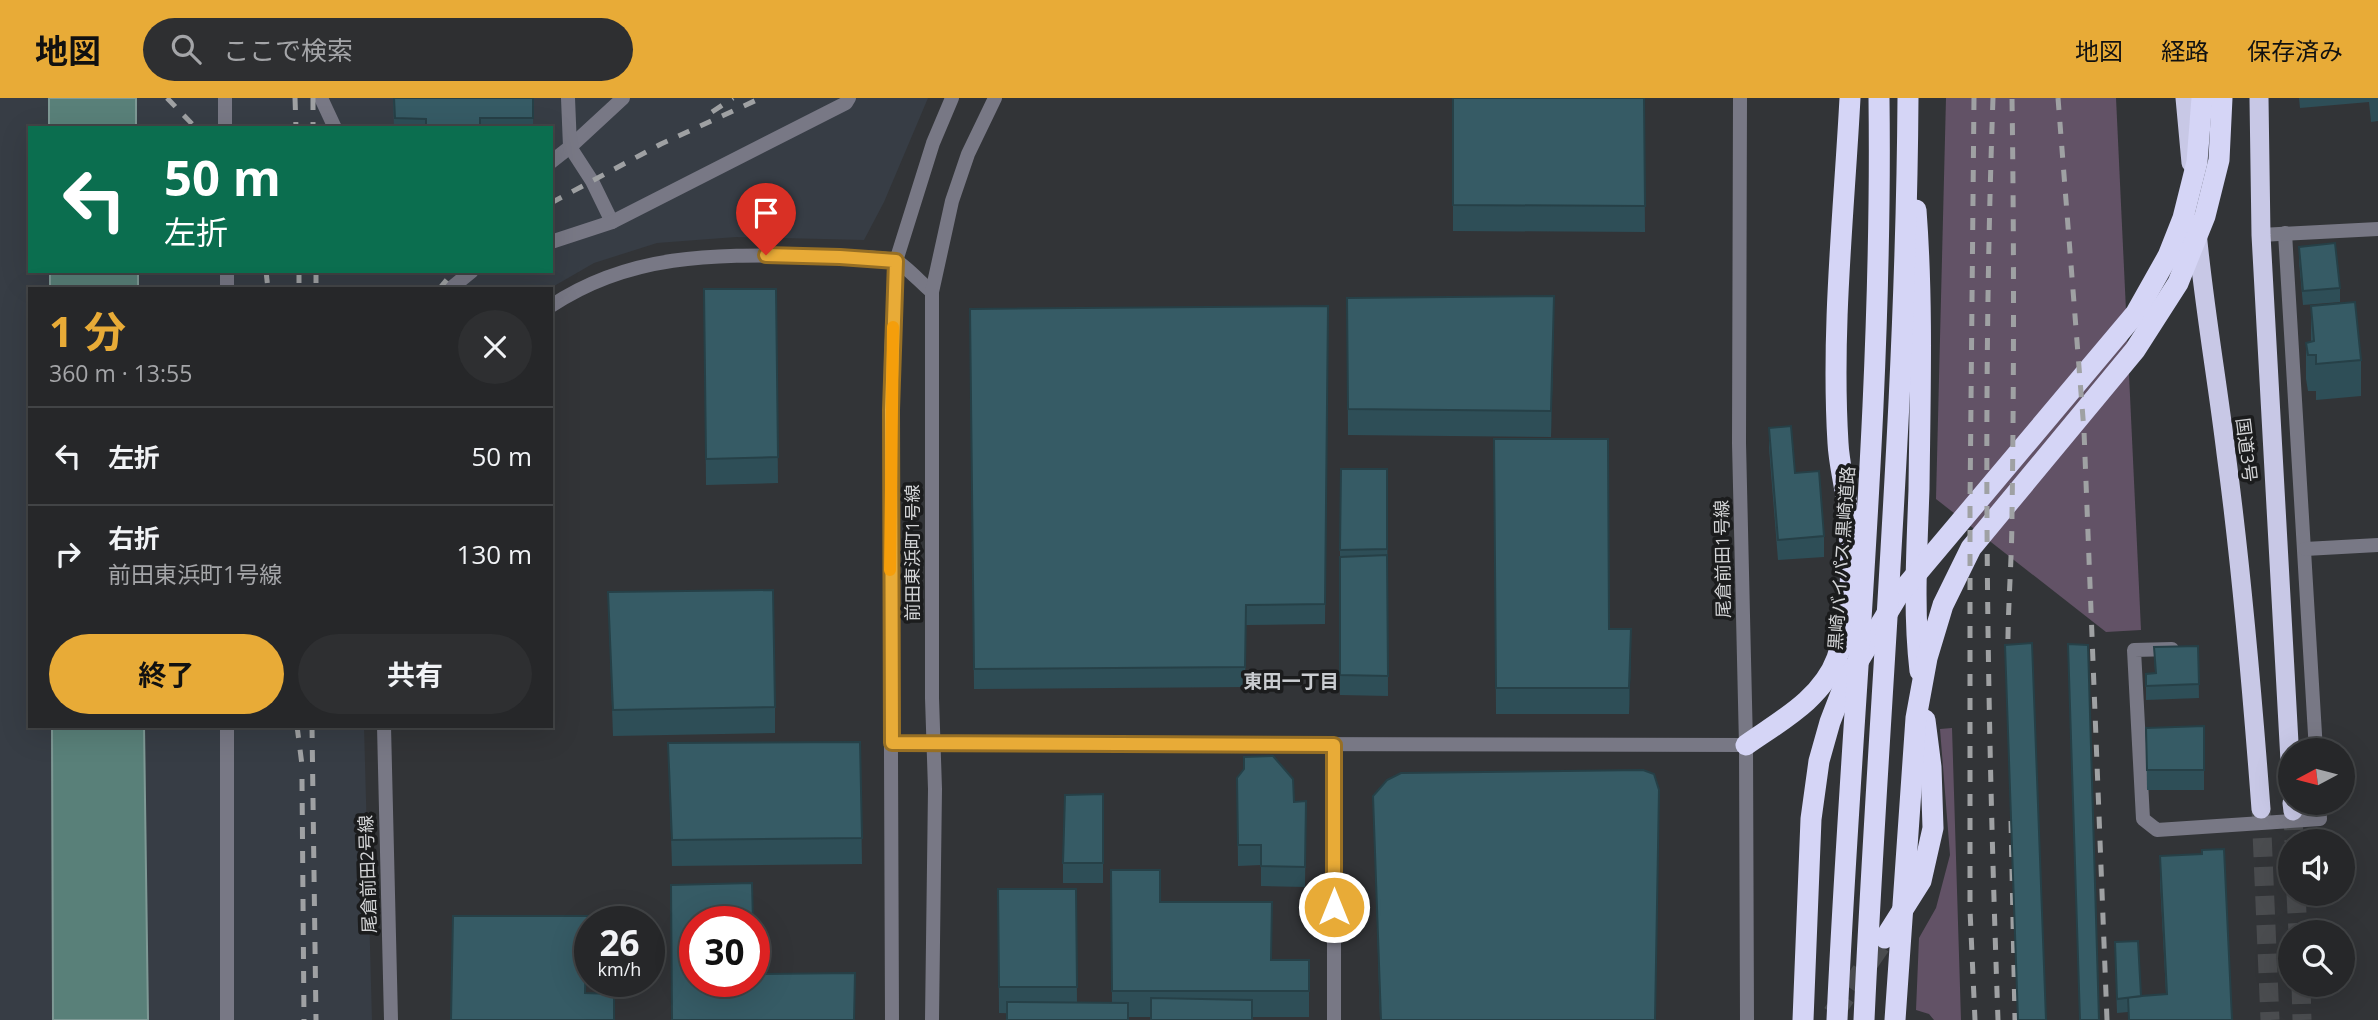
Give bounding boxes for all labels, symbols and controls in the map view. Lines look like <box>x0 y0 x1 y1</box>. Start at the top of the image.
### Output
search box <box>143 18 633 81</box>
text: 地図 <box>35 28 101 73</box>
icon: search <box>167 30 205 68</box>
text: ここで検索 <box>223 32 353 68</box>
text: 地図 <box>2075 34 2123 67</box>
text: 経路 <box>2161 34 2209 67</box>
text: 保存済み <box>2247 34 2343 67</box>
text: 50 m <box>164 144 281 210</box>
icon: left <box>49 154 140 245</box>
pin <box>736 183 796 255</box>
icon: arrive <box>747 194 785 232</box>
text: 左折 <box>164 210 228 253</box>
text: 1 分 <box>49 302 126 359</box>
button: close <box>458 310 532 384</box>
text: 360 m · 13:55 <box>49 357 192 389</box>
street label: 国道3号 <box>2231 417 2263 483</box>
icon: left <box>49 437 87 475</box>
text: 50 m <box>471 438 532 474</box>
text: 左折 <box>108 439 160 475</box>
street label: 黒崎バイパス;黒崎道路 <box>1823 465 1859 651</box>
street label: 前田東浜町1号線 <box>900 485 924 621</box>
street label: 尾倉前田1号線 <box>1709 500 1735 618</box>
text: 右折 <box>108 520 160 556</box>
icon: right <box>49 535 87 573</box>
text: 130 m <box>457 536 532 572</box>
text: 前田東浜町1号線 <box>108 558 282 590</box>
button: 終了 <box>49 634 284 714</box>
button: 共有 <box>298 634 532 714</box>
district label: 東田一丁目 <box>1243 668 1339 694</box>
north arrow <box>2278 738 2356 816</box>
map controls <box>2278 738 2355 997</box>
street label: 尾倉前田2号線 <box>353 815 381 934</box>
button: sound <box>2278 829 2355 906</box>
position arrow <box>1297 870 1371 944</box>
speed limit sign: 30 <box>679 906 770 997</box>
text: 26 <box>599 919 640 966</box>
button: search <box>2278 920 2355 997</box>
text: km/h <box>598 957 641 981</box>

